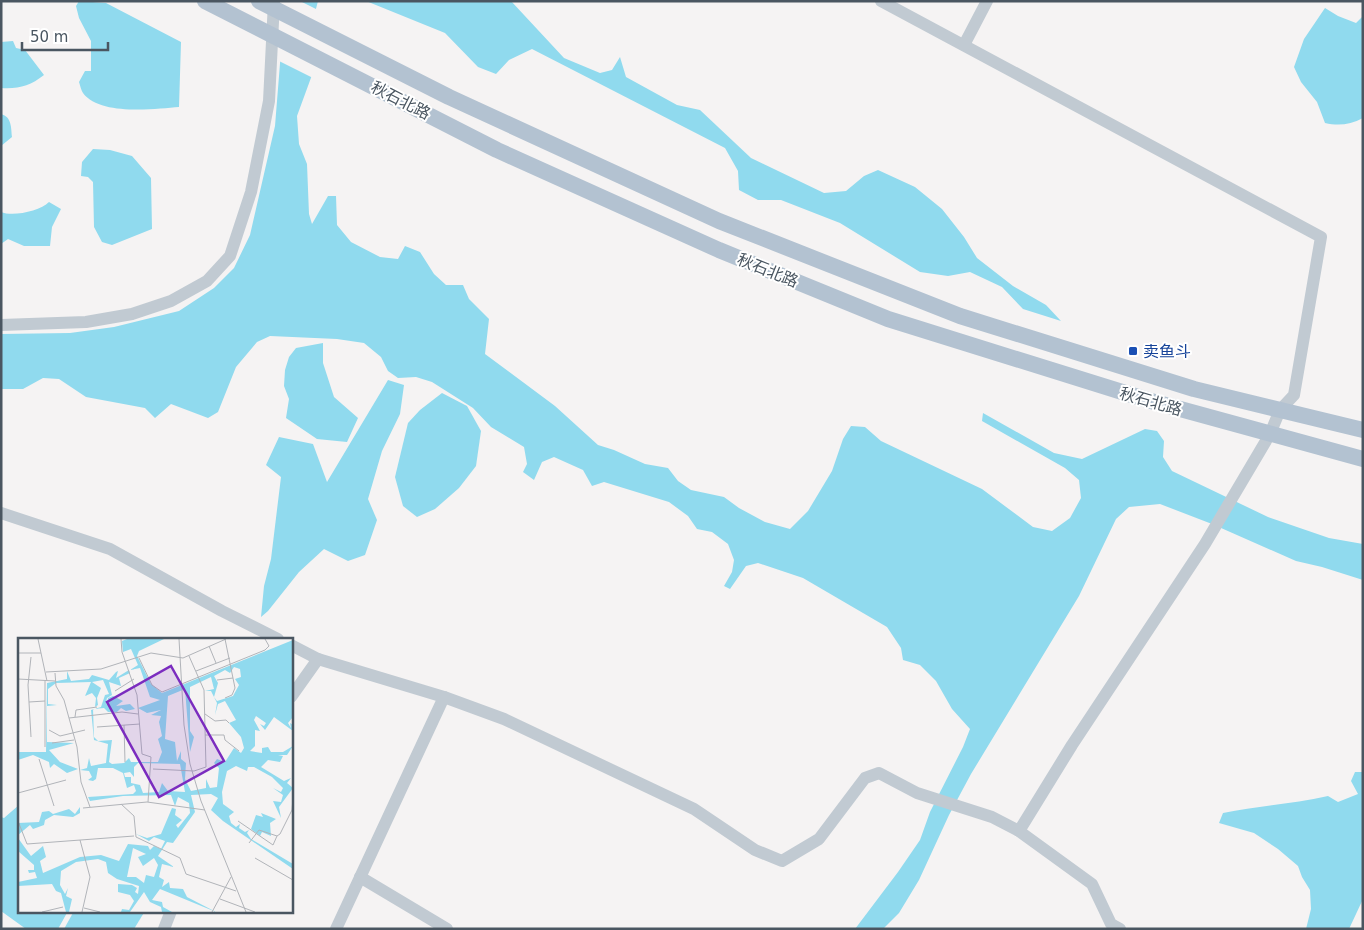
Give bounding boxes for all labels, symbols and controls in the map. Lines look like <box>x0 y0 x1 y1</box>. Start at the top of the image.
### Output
scale bar <box>22 20 109 52</box>
text: 50 m <box>30 28 68 46</box>
street label: 秋石北路 <box>368 77 434 123</box>
street label: 秋石北路 <box>735 250 801 291</box>
place label: 卖鱼斗 <box>1143 342 1191 361</box>
marker: 卖鱼斗 <box>1127 345 1139 357</box>
street label: 秋石北路 <box>1117 384 1184 419</box>
inset map <box>18 638 292 912</box>

